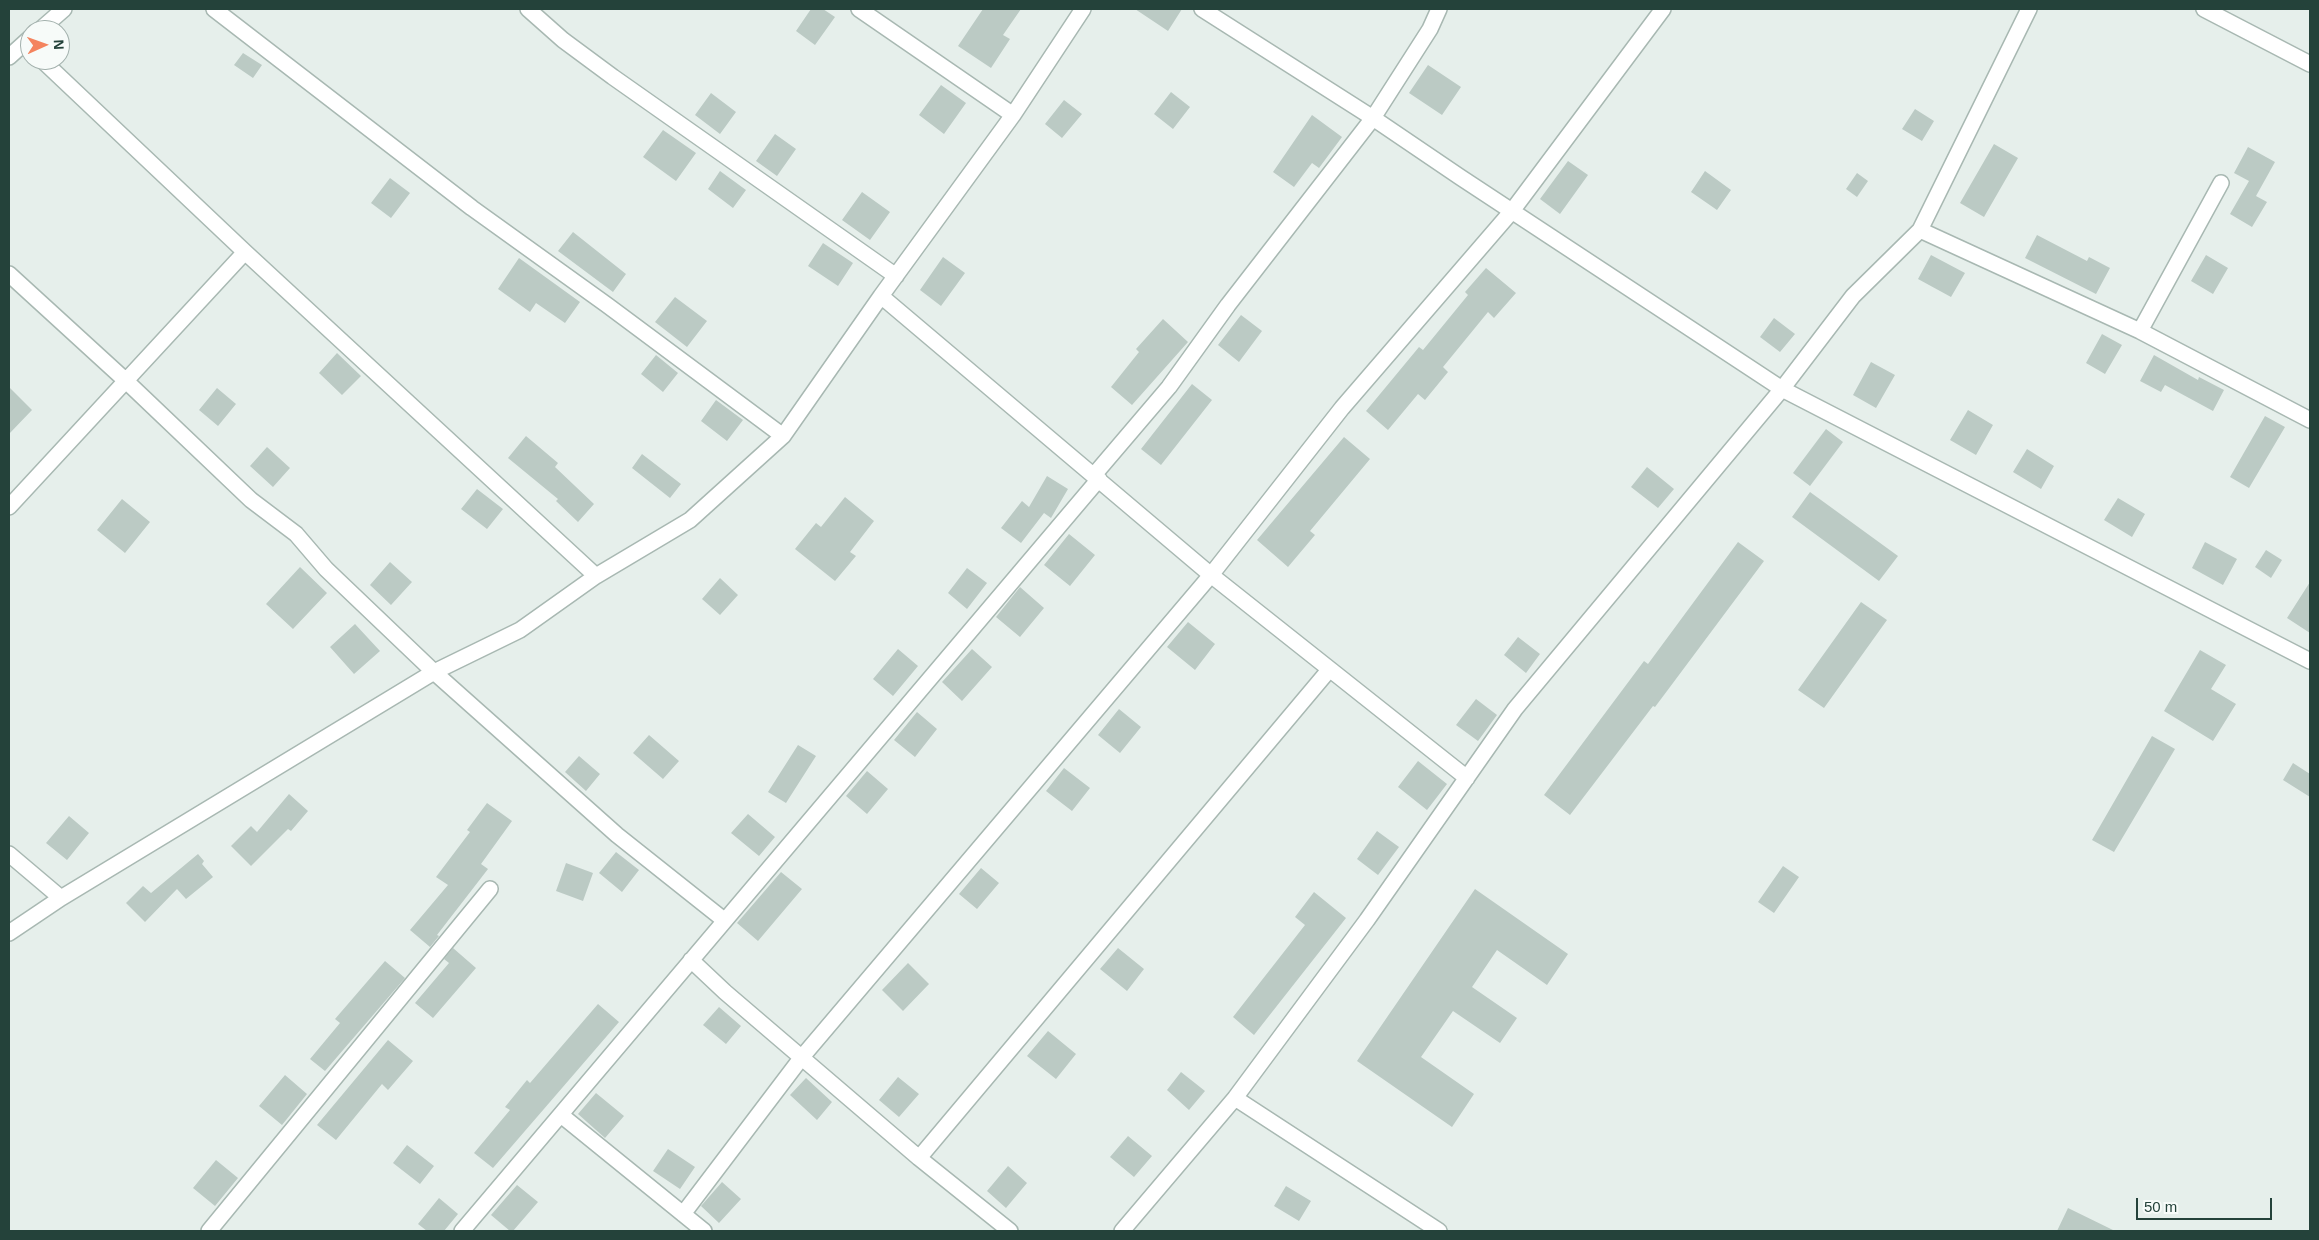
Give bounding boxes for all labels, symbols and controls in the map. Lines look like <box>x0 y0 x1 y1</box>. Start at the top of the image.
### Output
north arrow <box>20 20 70 70</box>
text: N <box>51 39 67 50</box>
scale bar <box>2139 1188 2275 1220</box>
text: 50 m <box>2144 1198 2177 1215</box>

